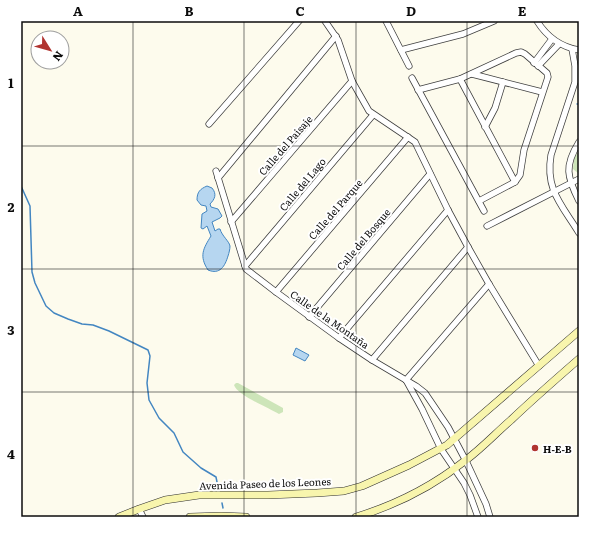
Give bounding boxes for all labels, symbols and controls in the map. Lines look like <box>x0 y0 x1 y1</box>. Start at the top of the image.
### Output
text: A <box>73 1 83 20</box>
text: B <box>185 1 194 20</box>
text: C <box>295 1 305 20</box>
text: D <box>406 1 416 20</box>
text: E <box>518 1 527 20</box>
north arrow <box>30 30 70 70</box>
text: N <box>50 48 68 65</box>
text: 1 <box>8 73 14 92</box>
street label: Calle del Paisaje <box>255 112 315 178</box>
street label: Calle del Lago <box>275 154 329 214</box>
street label: Calle del Parque <box>304 175 366 243</box>
text: 2 <box>8 197 15 216</box>
street label: Calle del Bosque <box>333 205 393 273</box>
street label: Calle de la Montaña <box>288 286 373 352</box>
text: 3 <box>7 320 15 339</box>
place label: H-E-B <box>543 441 572 456</box>
marker: H-E-B <box>530 443 540 453</box>
text: 4 <box>7 444 15 463</box>
street label: Avenida Paseo de los Leones <box>199 473 332 493</box>

